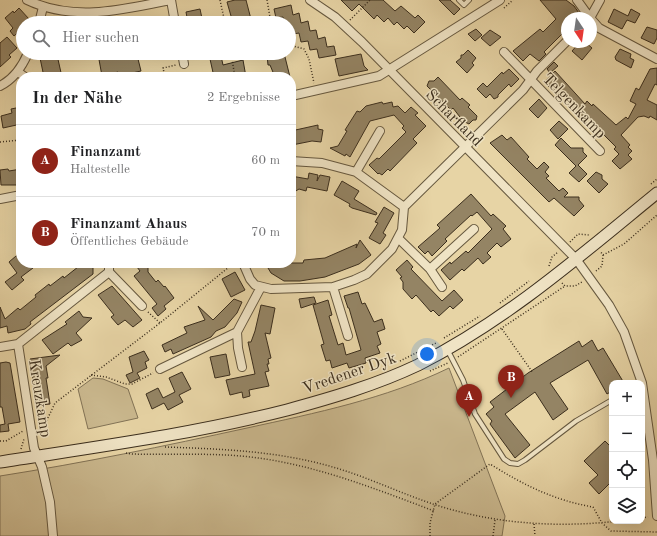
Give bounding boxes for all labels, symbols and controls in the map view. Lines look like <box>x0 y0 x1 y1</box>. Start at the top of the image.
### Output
north arrow <box>561 12 597 48</box>
search box <box>16 16 296 60</box>
icon: search <box>30 27 52 49</box>
text: Hier suchen <box>62 31 139 46</box>
street label: Telgenkamp <box>539 71 608 142</box>
street label: Scharfland <box>422 87 485 150</box>
text: In der Nähe <box>32 90 122 107</box>
text: 2 Ergebnisse <box>207 91 280 104</box>
text: Finanzamt <box>70 145 141 160</box>
text: A <box>40 154 50 167</box>
text: 60 m <box>251 154 280 167</box>
text: Haltestelle <box>70 163 130 176</box>
text: Finanzamt Ahaus <box>70 217 187 232</box>
text: B <box>40 226 50 239</box>
text: 70 m <box>251 226 280 239</box>
text: Öffentliches Gebäude <box>70 235 188 248</box>
your location <box>417 344 437 364</box>
street label: Vredener Dyk <box>301 350 399 397</box>
street label: Kreuzkamp <box>25 358 53 438</box>
pin: B <box>498 365 524 398</box>
map controls <box>609 380 645 524</box>
button: + <box>609 380 645 416</box>
pin: A <box>456 384 482 417</box>
button: − <box>609 416 645 452</box>
button: locate <box>609 452 645 488</box>
button: layers <box>609 488 645 524</box>

